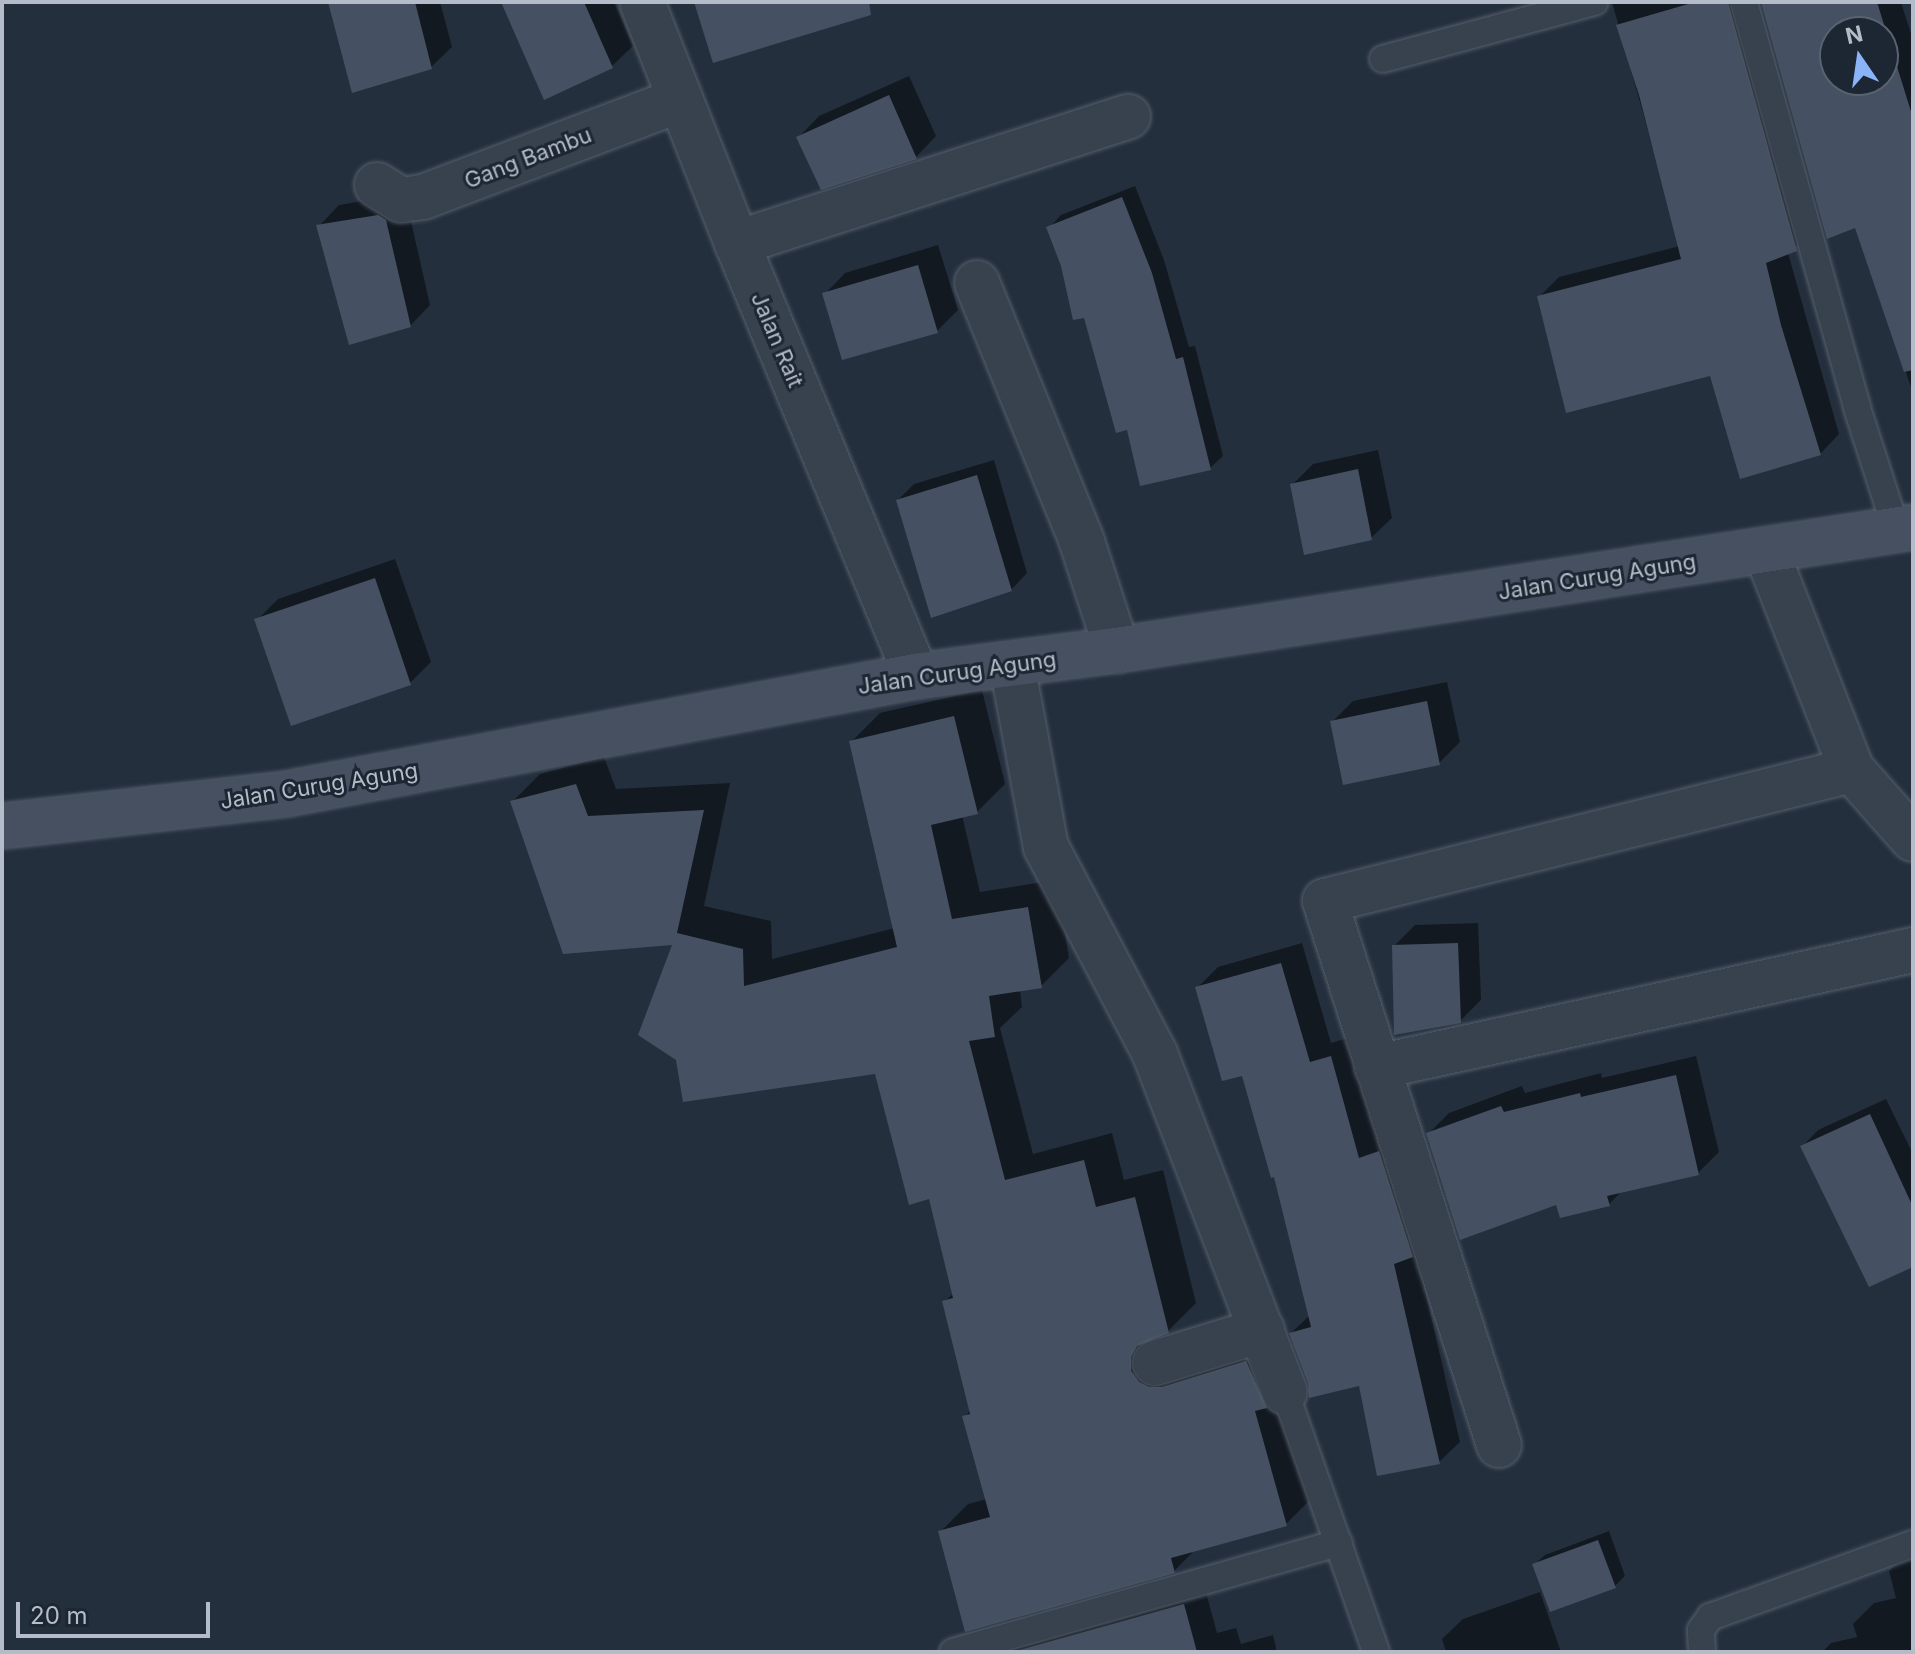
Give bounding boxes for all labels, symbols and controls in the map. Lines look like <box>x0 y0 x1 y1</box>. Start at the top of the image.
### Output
north arrow <box>1819 16 1899 96</box>
text: N <box>1843 20 1865 49</box>
street label: Gang Bambu <box>461 122 595 194</box>
street label: Jalan Rait <box>745 288 809 392</box>
street label: Jalan Curug Agung <box>1496 548 1698 606</box>
street label: Jalan Curug Agung <box>856 646 1058 700</box>
street label: Jalan Curug Agung <box>218 757 420 815</box>
scale bar <box>20 1586 214 1636</box>
text: 20 m <box>30 1601 88 1630</box>

